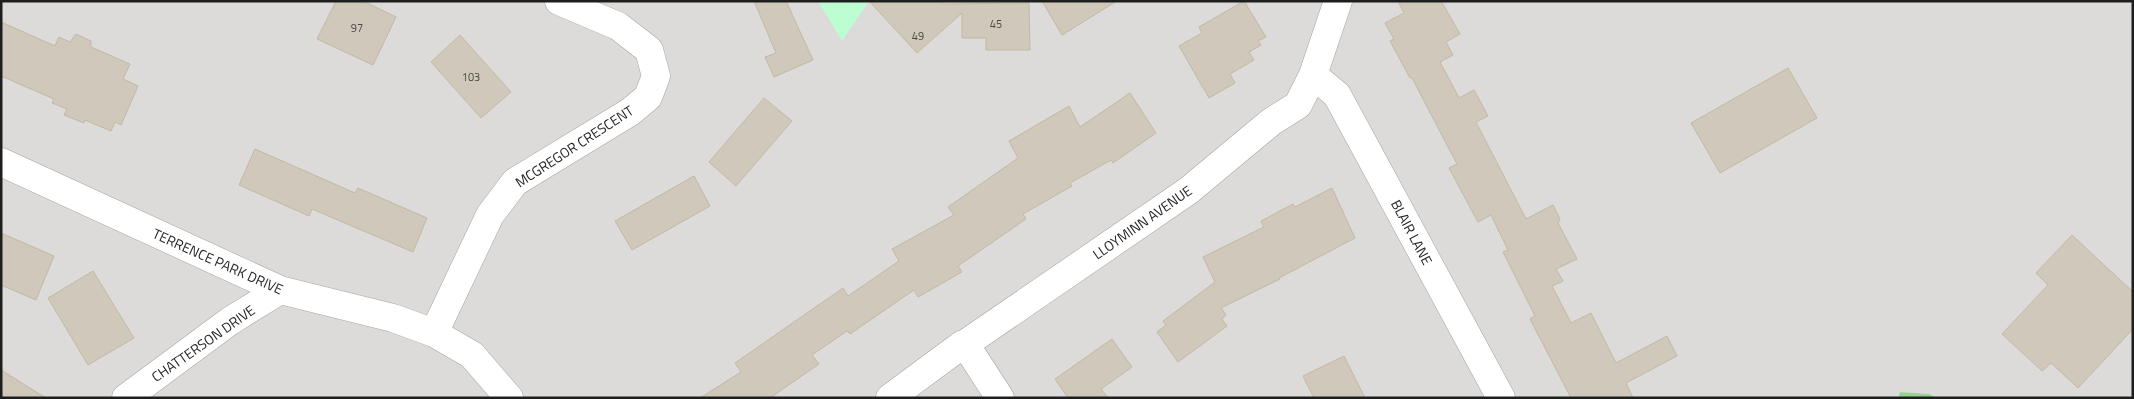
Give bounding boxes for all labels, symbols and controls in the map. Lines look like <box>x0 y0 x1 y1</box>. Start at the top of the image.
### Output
house number: 45 <box>990 16 1002 32</box>
house number: 97 <box>351 20 363 36</box>
house number: 49 <box>912 28 924 44</box>
house number: 103 <box>462 69 480 85</box>
street label: MCGREGOR CRESCENT <box>511 99 638 192</box>
street label: LLOYMINN AVENUE <box>1088 180 1196 264</box>
street label: BLAIR LANE <box>1386 196 1438 269</box>
street label: TERRENCE PARK DRIVE <box>149 223 287 299</box>
street label: CHATTERSON DRIVE <box>147 299 259 387</box>

